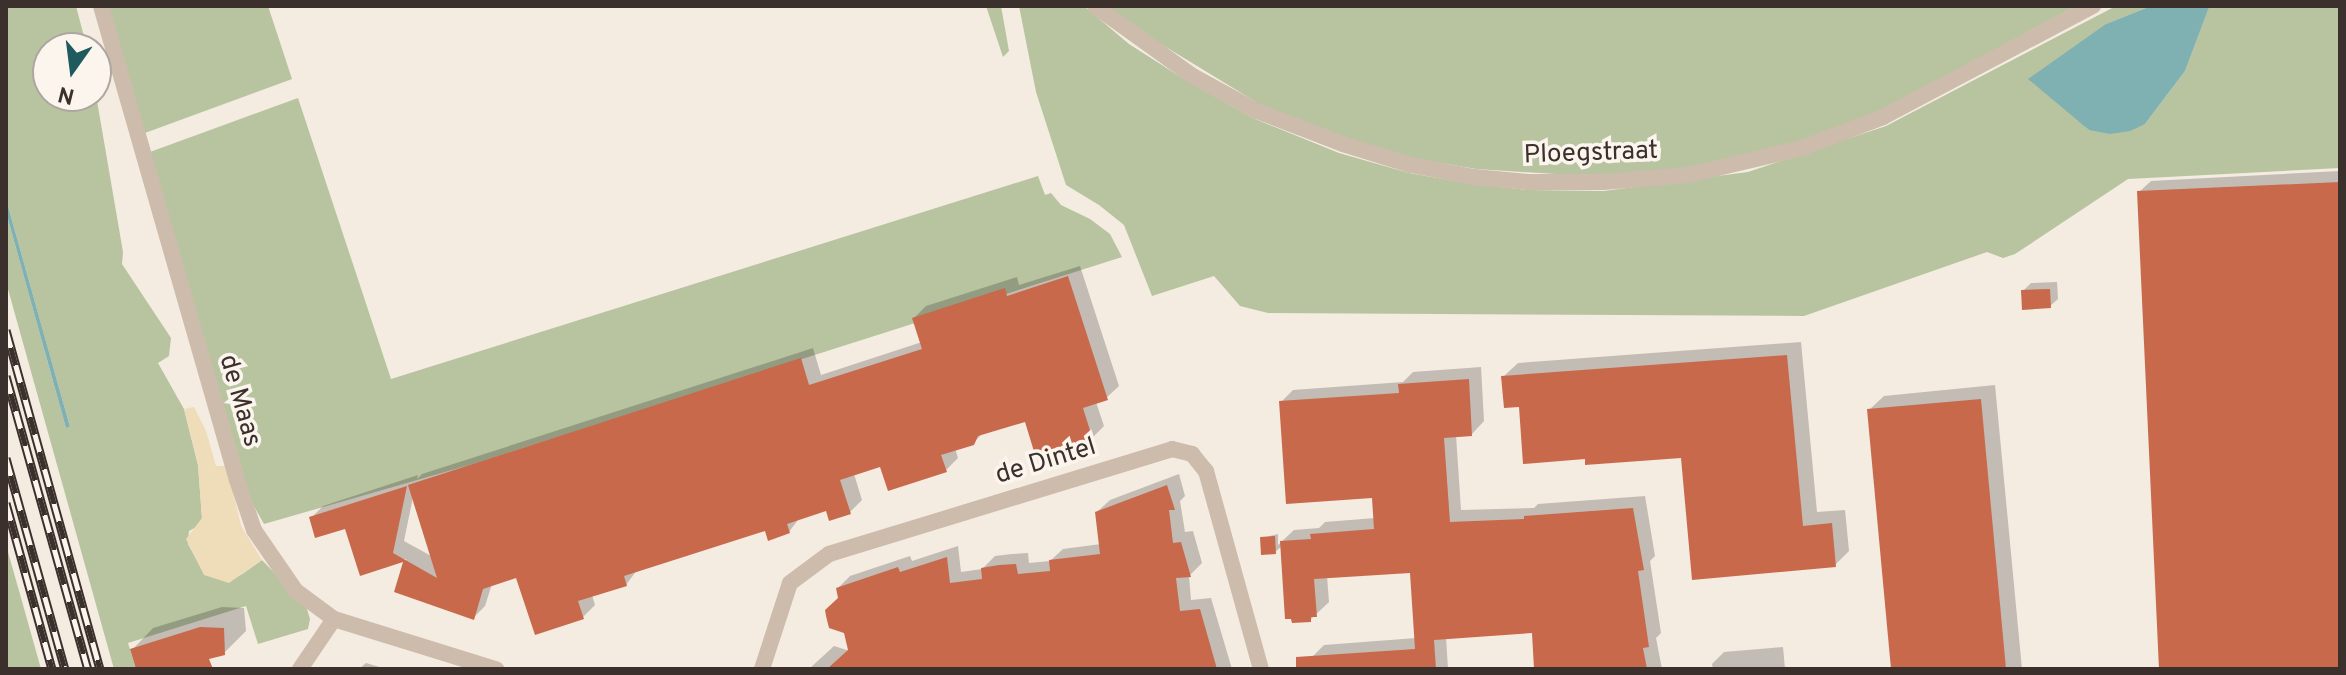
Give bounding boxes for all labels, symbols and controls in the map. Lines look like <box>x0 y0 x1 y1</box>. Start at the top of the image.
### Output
north arrow <box>32 32 112 112</box>
text: N <box>56 79 77 109</box>
street label: Ploegstraat <box>1523 136 1659 172</box>
street label: de Maas <box>211 351 267 451</box>
street label: de Dintel <box>992 432 1100 492</box>

